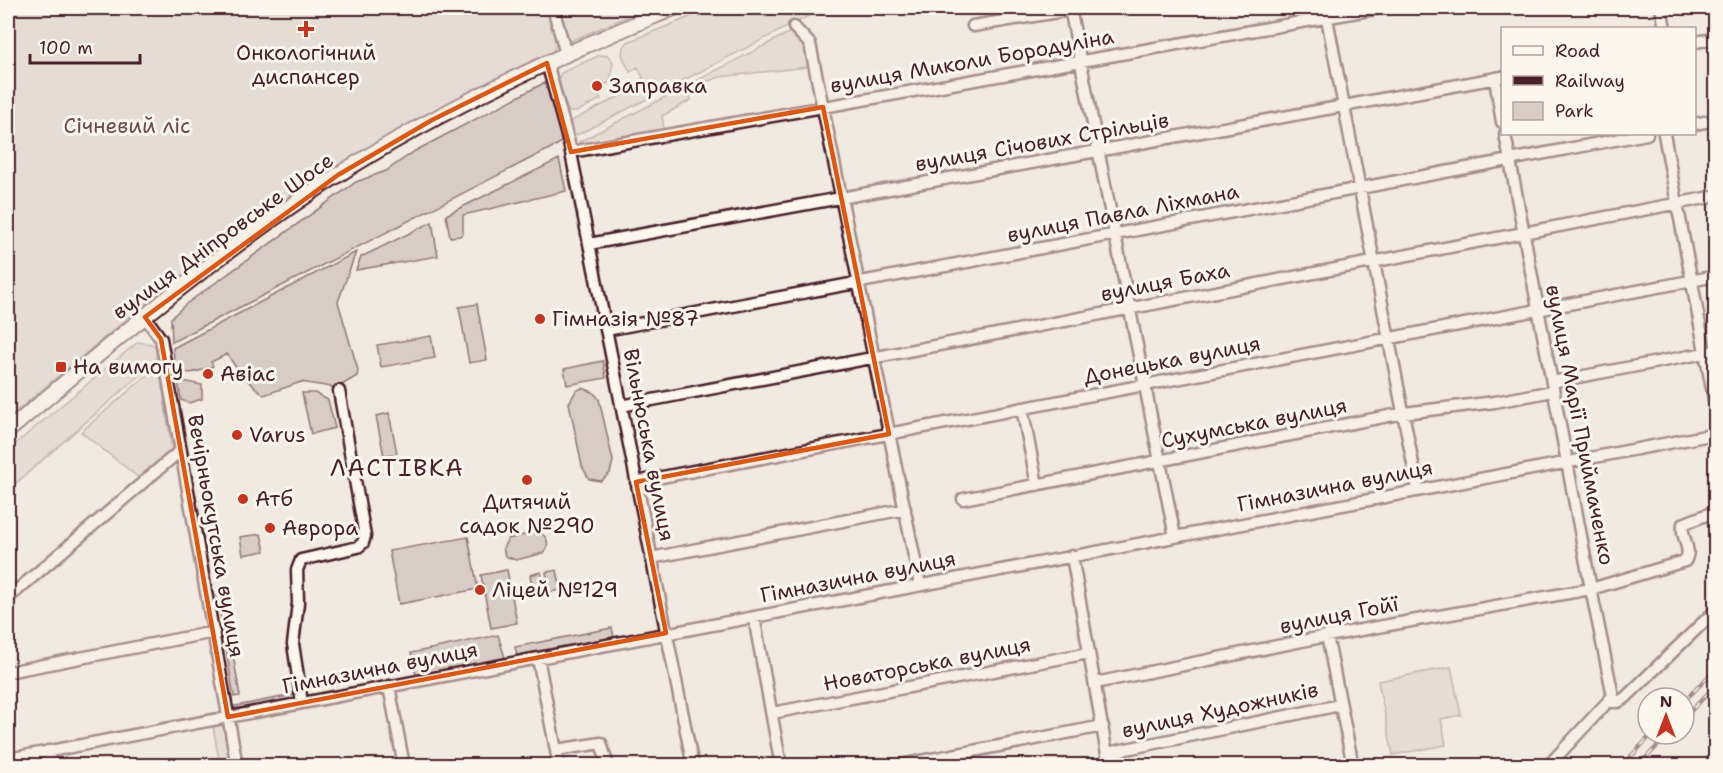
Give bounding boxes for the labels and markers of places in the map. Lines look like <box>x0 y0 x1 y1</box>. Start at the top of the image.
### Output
marker: Онкологічний диспансер <box>297 20 315 38</box>
place label: Онкологічний диспансер <box>236 39 376 91</box>
place label: Заправка <box>609 72 707 100</box>
marker: Заправка <box>590 79 604 93</box>
place label: Гімназія №87 <box>552 305 699 333</box>
marker: Гімназія №87 <box>533 312 547 326</box>
place label: На вимогу <box>73 353 183 381</box>
marker: На вимогу <box>54 360 68 374</box>
place label: Авіас <box>220 360 276 388</box>
marker: Авіас <box>201 367 215 381</box>
place label: Varus <box>249 421 306 449</box>
marker: Varus <box>230 428 244 442</box>
marker: Дитячий садок №290 <box>520 473 534 487</box>
place label: Атб <box>255 485 293 513</box>
place label: Дитячий садок №290 <box>459 488 595 540</box>
marker: Атб <box>236 492 250 506</box>
place label: Аврора <box>282 514 358 542</box>
marker: Аврора <box>263 521 277 535</box>
place label: Ліцей №129 <box>492 576 618 604</box>
marker: Ліцей №129 <box>473 583 487 597</box>

